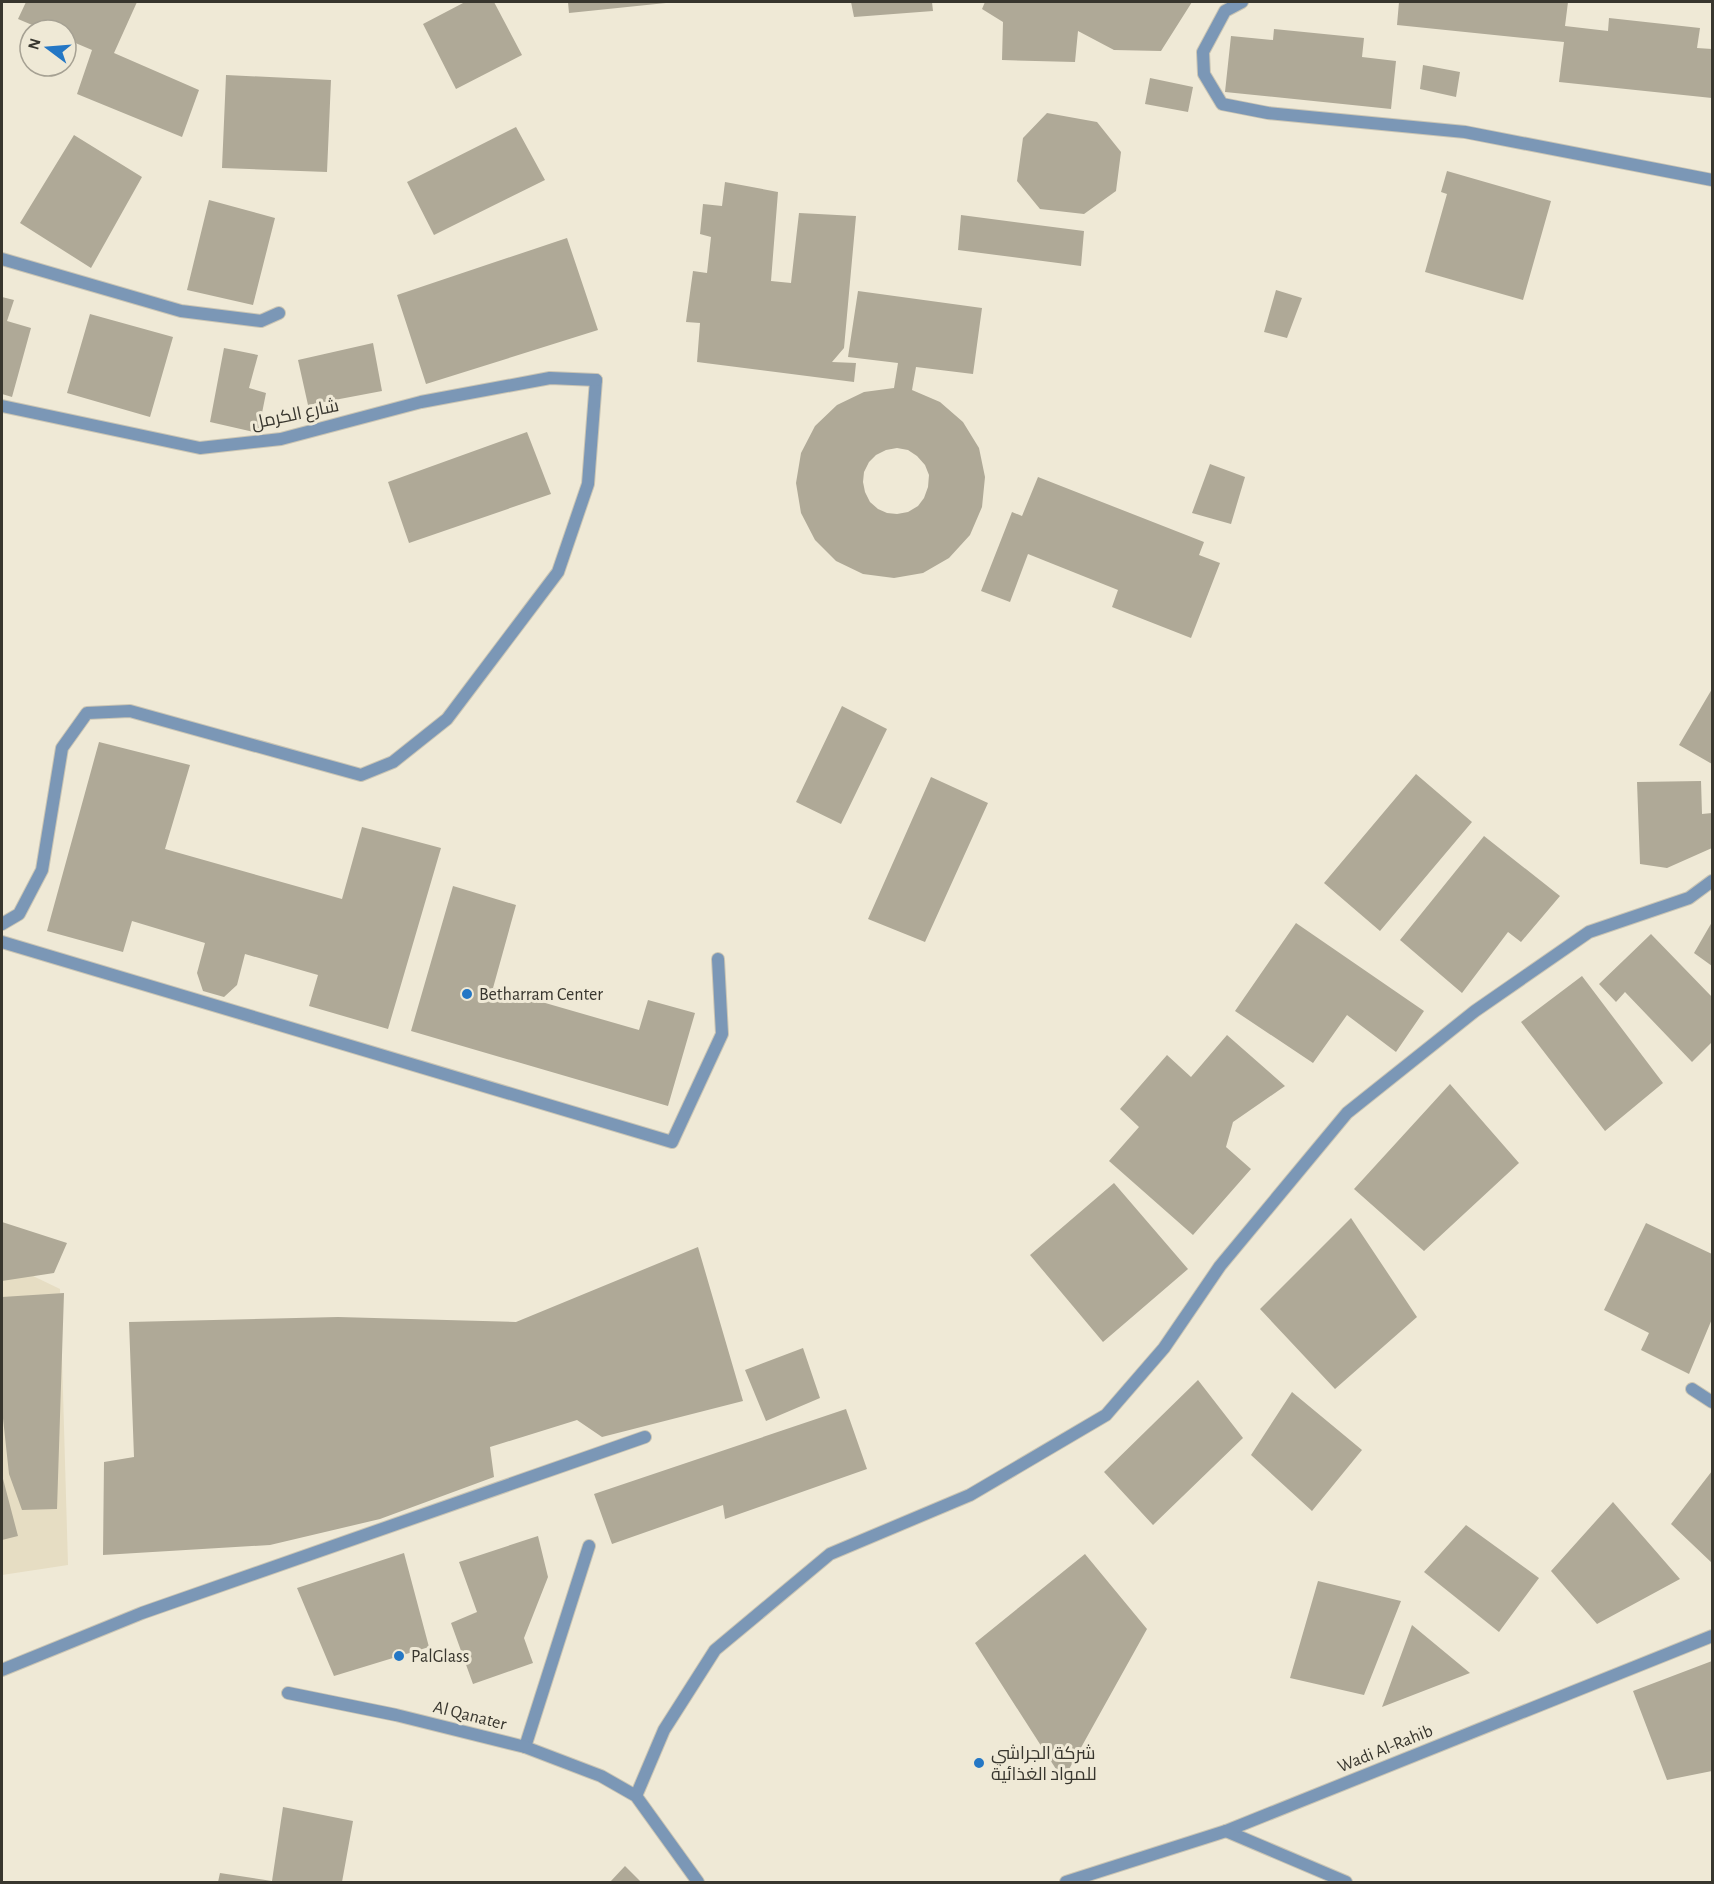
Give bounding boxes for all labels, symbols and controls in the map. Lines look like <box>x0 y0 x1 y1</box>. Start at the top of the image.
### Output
north arrow <box>18 18 78 78</box>
text: N <box>25 37 44 52</box>
street label: شارع الكرمل <box>250 396 341 435</box>
place label: Betharram Center <box>479 986 603 1004</box>
marker: Betharram Center <box>460 987 474 1001</box>
place label: PalGlass <box>411 1648 469 1666</box>
marker: PalGlass <box>392 1649 406 1663</box>
street label: Al Qanater <box>431 1698 508 1734</box>
street label: Wadi Al-Rahib <box>1335 1722 1435 1776</box>
place label: شركة الجراشي للمواد الغذائية <box>991 1744 1097 1785</box>
marker: شركة الجراشي للمواد الغذائية <box>972 1756 986 1770</box>

